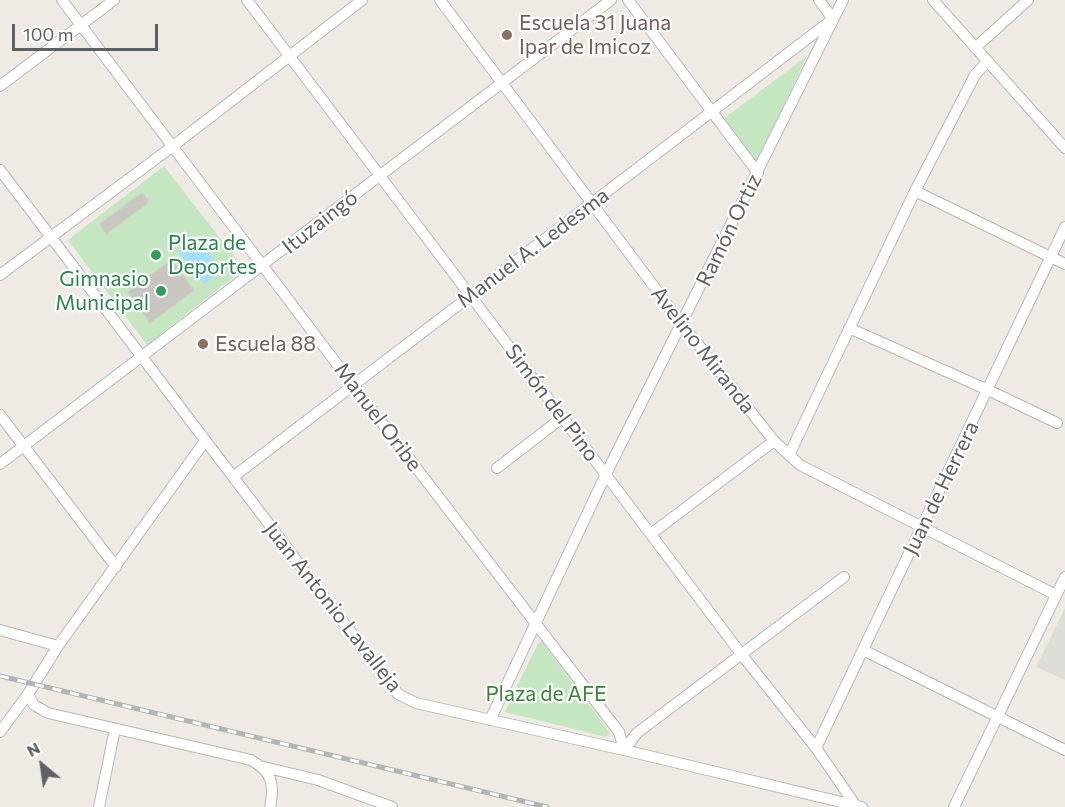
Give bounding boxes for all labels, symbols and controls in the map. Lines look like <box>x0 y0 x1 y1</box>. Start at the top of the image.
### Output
place label: Escuela 31 Juana Ipar de Imicoz <box>519 10 671 60</box>
scale bar <box>15 12 160 50</box>
text: 100 m <box>23 23 73 45</box>
marker: Escuela 31 Juana Ipar de Imicoz <box>500 28 514 42</box>
street label: Ramón Ortiz <box>691 170 767 290</box>
street label: Manuel A. Ledesma <box>452 183 614 313</box>
street label: Ituzaingó <box>277 185 363 259</box>
place label: Plaza de Deportes <box>168 230 257 280</box>
marker: Plaza de Deportes <box>149 248 163 262</box>
place label: Gimnasio Municipal <box>55 266 149 316</box>
street label: Avelino Miranda <box>646 281 760 419</box>
marker: Gimnasio Municipal <box>154 284 168 298</box>
place label: Escuela 88 <box>215 331 316 357</box>
marker: Escuela 88 <box>196 337 210 351</box>
street label: Simón del Pino <box>500 339 604 467</box>
street label: Manuel Oribe <box>329 358 427 476</box>
street label: Juan de Herrera <box>898 417 984 559</box>
street label: Juan Antonio Lavalleja <box>259 517 407 697</box>
park label: Plaza de AFE <box>485 681 607 707</box>
north arrow <box>12 735 72 795</box>
text: N <box>23 738 43 760</box>

